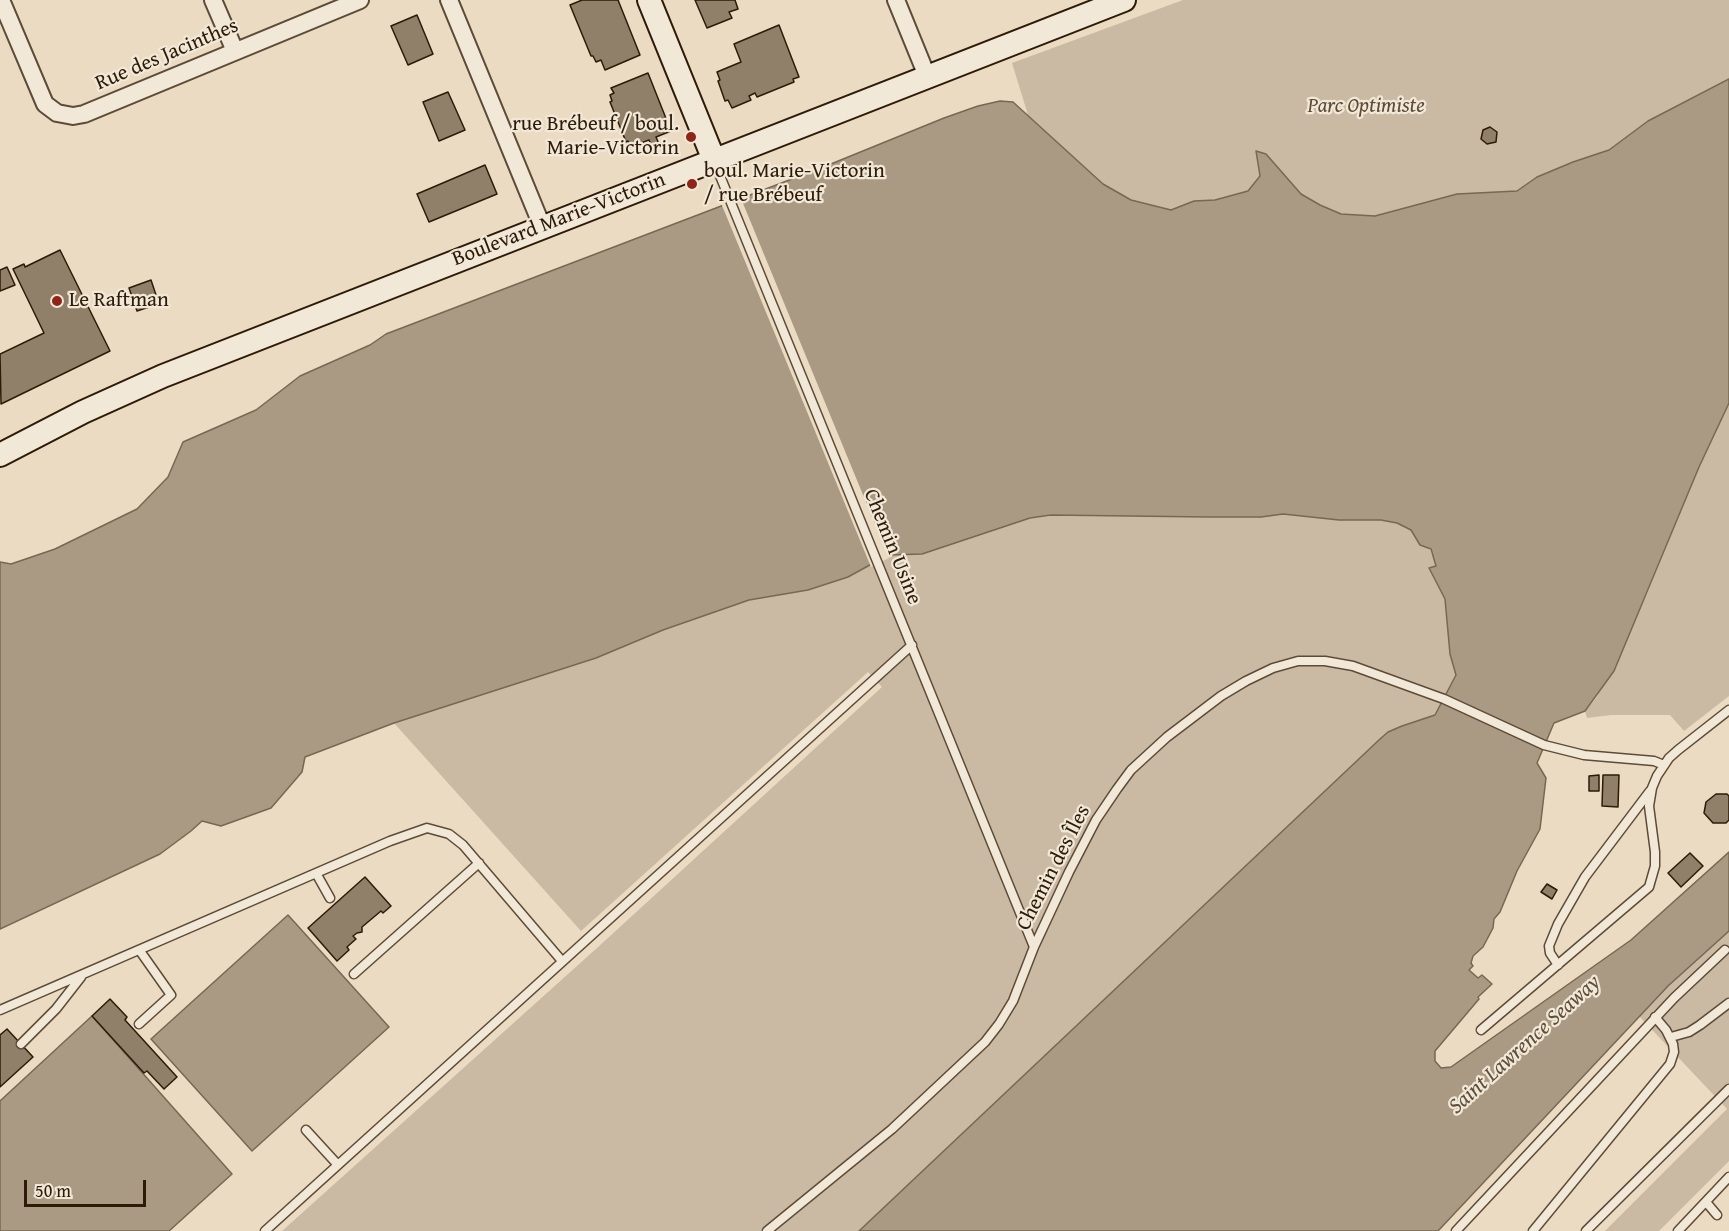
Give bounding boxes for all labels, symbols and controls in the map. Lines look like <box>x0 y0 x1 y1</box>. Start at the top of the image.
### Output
street label: Rue des Jacinthes <box>92 14 242 96</box>
park label: Parc Optimiste <box>1307 94 1425 120</box>
place label: rue Brébeuf / boul. Marie-Victorin <box>512 112 679 162</box>
marker: rue Brébeuf / boul. Marie-Victorin <box>684 130 698 144</box>
place label: boul. Marie-Victorin / rue Brébeuf <box>704 159 885 209</box>
street label: Boulevard Marie-Victorin <box>449 168 669 272</box>
marker: boul. Marie-Victorin / rue Brébeuf <box>685 177 699 191</box>
place label: Le Raftman <box>69 288 169 314</box>
marker: Le Raftman <box>50 294 64 308</box>
street label: Chemin Usine <box>857 486 927 608</box>
street label: Chemin des Îles <box>1012 801 1096 935</box>
water label: Saint Lawrence Seaway <box>1444 970 1606 1120</box>
scale bar <box>27 1168 148 1206</box>
text: 50 m <box>35 1177 71 1204</box>

